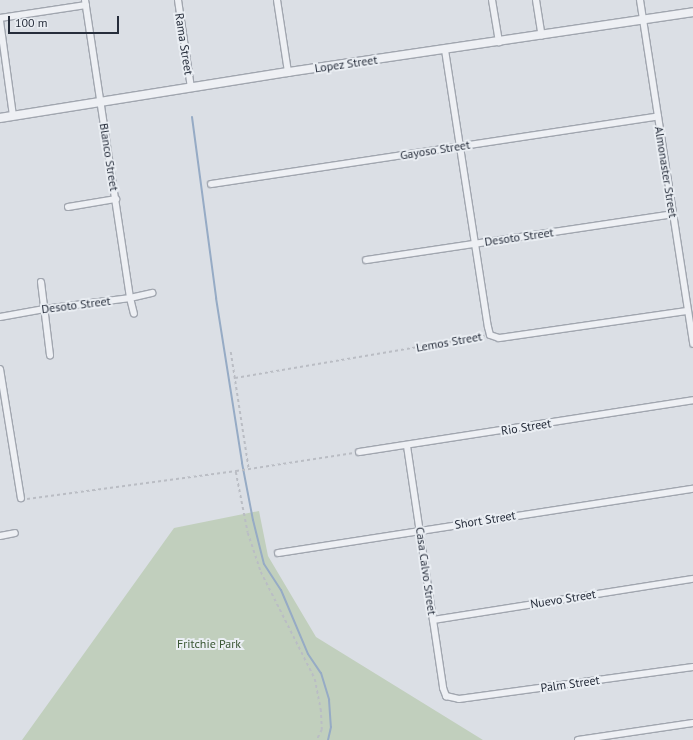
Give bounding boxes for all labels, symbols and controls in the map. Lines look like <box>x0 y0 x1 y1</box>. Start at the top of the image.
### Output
scale bar <box>10 8 121 34</box>
street label: Rama Street <box>172 12 196 76</box>
text: 100 m <box>15 15 48 30</box>
street label: Lopez Street <box>314 52 378 76</box>
street label: Blanco Street <box>97 122 121 192</box>
street label: Almonaster Street <box>652 125 680 219</box>
street label: Gayoso Street <box>399 137 471 163</box>
street label: Desoto Street <box>484 225 554 249</box>
street label: Desoto Street <box>41 294 111 316</box>
street label: Lemos Street <box>415 329 483 355</box>
street label: Rio Street <box>500 416 552 438</box>
street label: Short Street <box>453 508 517 532</box>
street label: Casa Calvo Street <box>413 526 439 616</box>
street label: Nuevo Street <box>529 587 597 611</box>
park label: Fritchie Park <box>177 637 241 651</box>
street label: Palm Street <box>540 673 600 695</box>

